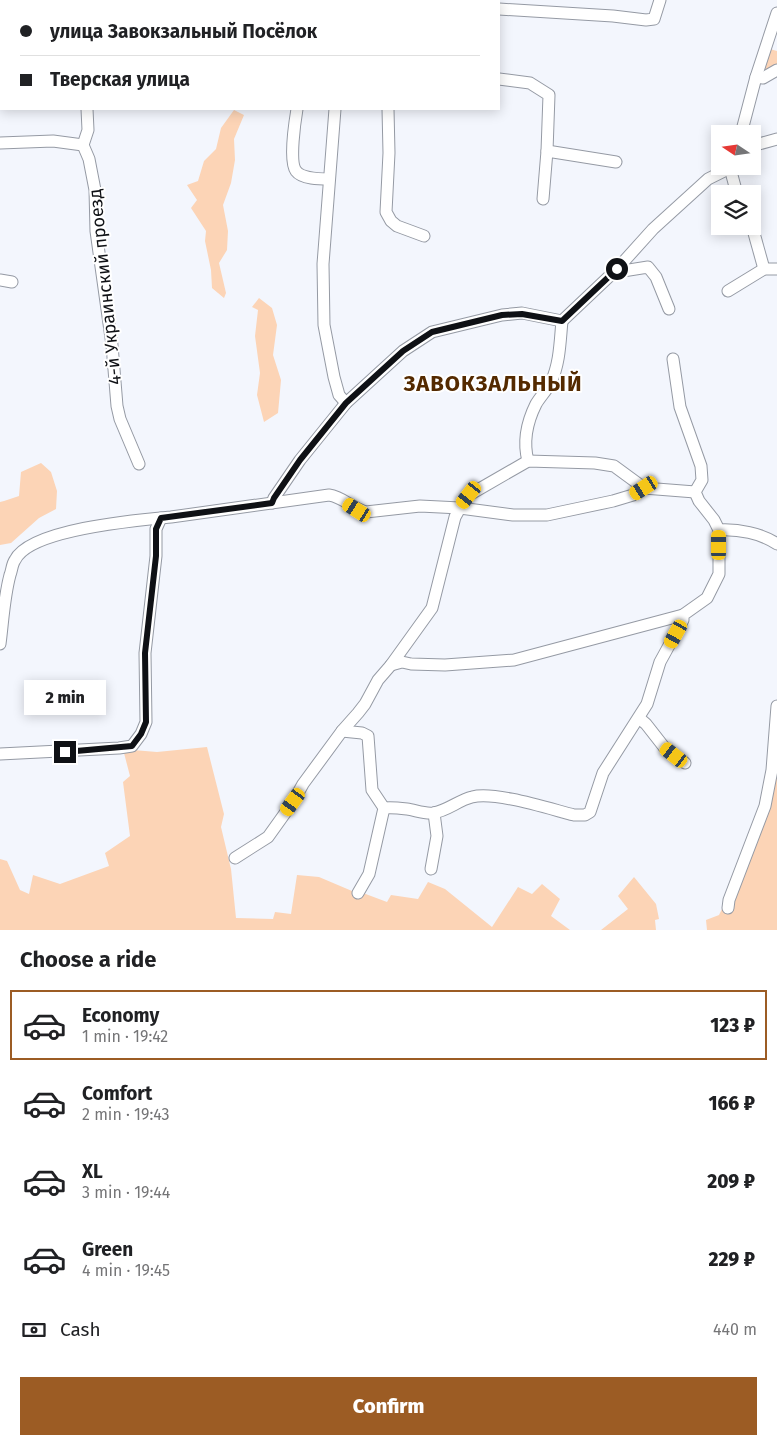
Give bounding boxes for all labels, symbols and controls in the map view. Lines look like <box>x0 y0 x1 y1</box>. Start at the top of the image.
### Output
text: улица Завокзальный Посёлок <box>50 20 317 43</box>
text: Тверская улица <box>50 68 190 91</box>
north arrow <box>711 125 761 175</box>
map controls <box>711 125 761 235</box>
button: layers <box>711 185 761 235</box>
street label: 4-й Украинский проезд <box>84 188 126 386</box>
route start <box>606 258 628 280</box>
district label: ЗАВОКЗАЛЬНЫЙ <box>402 370 583 397</box>
car <box>627 474 660 502</box>
car <box>453 479 484 511</box>
car <box>340 496 373 524</box>
car <box>711 530 726 560</box>
car <box>662 617 689 651</box>
callout: 2 min <box>24 680 106 714</box>
text: 2 min <box>45 688 85 707</box>
car <box>657 740 690 770</box>
route end <box>54 741 76 763</box>
car <box>278 785 307 819</box>
text: Choose a ride <box>20 946 156 973</box>
icon: car <box>22 1003 67 1048</box>
text: Economy <box>82 1004 159 1027</box>
text: 123 ₽ <box>710 1014 755 1037</box>
text: 1 min · 19:42 <box>82 1027 168 1046</box>
icon: car <box>22 1081 67 1126</box>
text: Comfort <box>82 1082 152 1105</box>
text: 166 ₽ <box>708 1092 755 1115</box>
text: 2 min · 19:43 <box>82 1105 169 1124</box>
icon: car <box>22 1159 67 1204</box>
text: XL <box>82 1160 103 1183</box>
text: 209 ₽ <box>707 1170 755 1193</box>
text: 3 min · 19:44 <box>82 1183 170 1202</box>
icon: car <box>22 1237 67 1282</box>
text: Green <box>82 1238 133 1261</box>
text: 229 ₽ <box>709 1248 755 1271</box>
text: 4 min · 19:45 <box>82 1261 170 1280</box>
icon: cash <box>20 1316 48 1344</box>
text: Cash <box>60 1318 101 1341</box>
text: 440 m <box>713 1320 757 1339</box>
button: Confirm <box>20 1377 757 1435</box>

